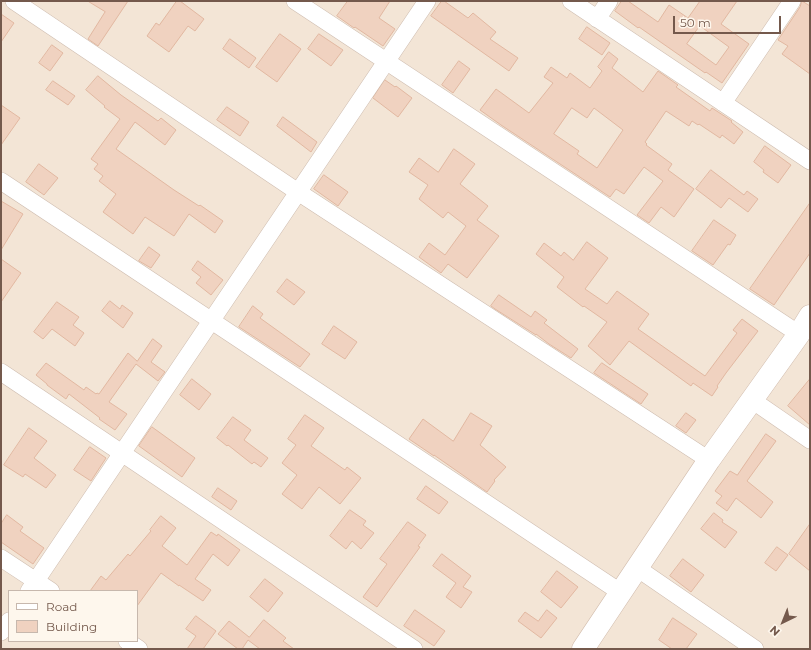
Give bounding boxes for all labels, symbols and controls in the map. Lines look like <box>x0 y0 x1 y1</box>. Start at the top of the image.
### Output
scale bar <box>675 8 783 34</box>
text: 50 m <box>680 15 711 30</box>
legend <box>8 590 138 642</box>
text: Road <box>46 599 77 614</box>
north arrow <box>763 602 803 642</box>
text: Building <box>46 619 97 634</box>
text: N <box>767 623 783 639</box>

